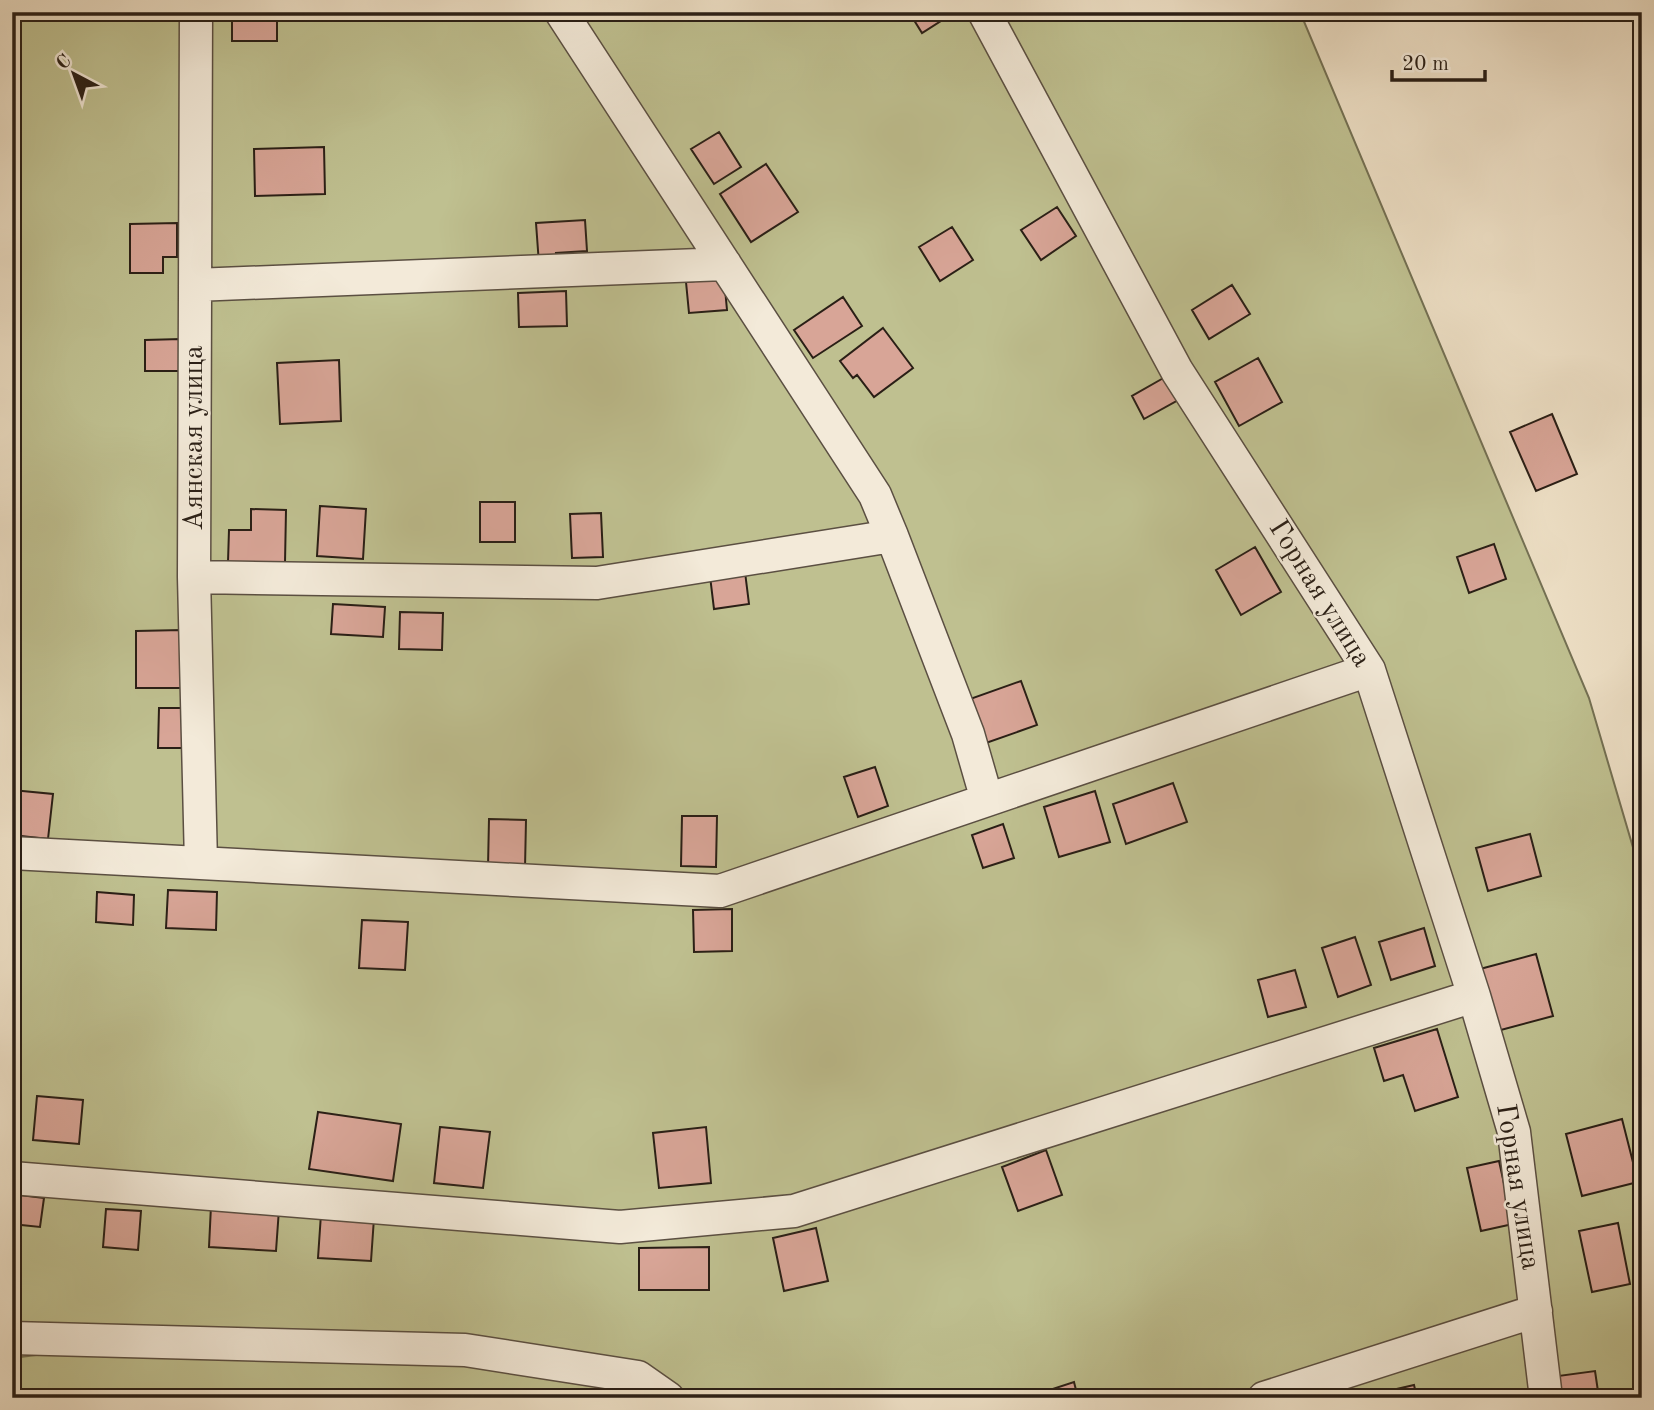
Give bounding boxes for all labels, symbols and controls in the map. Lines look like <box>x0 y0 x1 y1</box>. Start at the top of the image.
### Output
north arrow <box>38 38 108 108</box>
scale bar <box>1392 38 1484 82</box>
text: С <box>54 52 75 74</box>
text: 20 m <box>1402 54 1449 75</box>
street label: Аянская улица <box>181 345 209 531</box>
street label: Горная улица <box>1263 515 1375 673</box>
street label: Горная улица <box>1490 1102 1544 1272</box>

